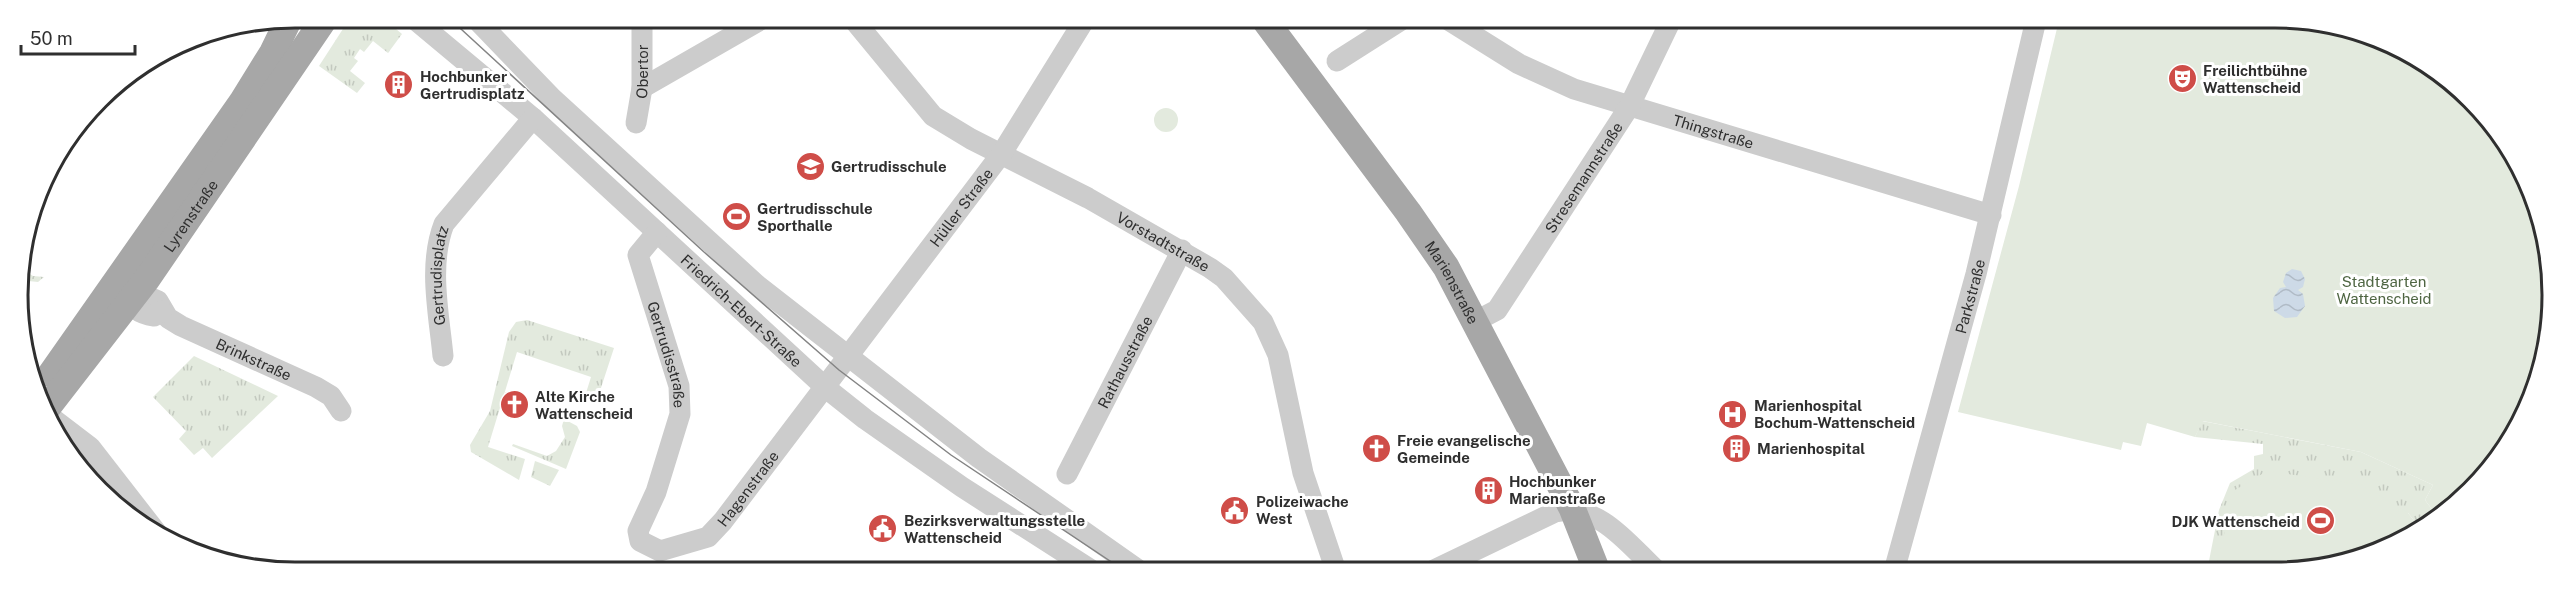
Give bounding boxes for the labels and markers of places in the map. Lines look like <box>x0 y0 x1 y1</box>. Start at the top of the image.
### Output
place label: Freilichtbühne Wattenscheid <box>2203 62 2307 96</box>
theatre icon: Freilichtbühne Wattenscheid <box>2166 63 2198 95</box>
place label: Hochbunker Gertrudisplatz <box>420 68 524 102</box>
building icon: Hochbunker Gertrudisplatz <box>383 69 415 101</box>
school or university icon: Gertrudisschule <box>794 150 826 182</box>
place label: Gertrudisschule <box>831 158 947 175</box>
place label: Gertrudisschule Sporthalle <box>757 200 873 234</box>
sports icon: Gertrudisschule Sporthalle <box>720 201 752 233</box>
place label: Alte Kirche Wattenscheid <box>535 388 633 422</box>
church icon: Alte Kirche Wattenscheid <box>498 389 530 421</box>
place label: Marienhospital Bochum-Wattenscheid <box>1754 397 1915 431</box>
hospital icon: Marienhospital Bochum-Wattenscheid <box>1717 398 1749 430</box>
place label: Freie evangelische Gemeinde <box>1397 432 1531 466</box>
building icon: Marienhospital <box>1720 432 1752 464</box>
church icon: Freie evangelische Gemeinde <box>1360 433 1392 465</box>
place label: Marienhospital <box>1757 440 1865 457</box>
place label: Hochbunker Marienstraße <box>1509 473 1606 507</box>
building icon: Hochbunker Marienstraße <box>1472 474 1504 506</box>
place label: Polizeiwache West <box>1256 493 1349 527</box>
public building icon: Polizeiwache West <box>1219 494 1251 526</box>
sports icon: DJK Wattenscheid <box>2305 505 2337 537</box>
place label: Bezirksverwaltungsstelle Wattenscheid <box>904 512 1085 546</box>
public building icon: Bezirksverwaltungsstelle Wattenscheid <box>867 513 899 545</box>
place label: DJK Wattenscheid <box>2171 513 2300 530</box>

